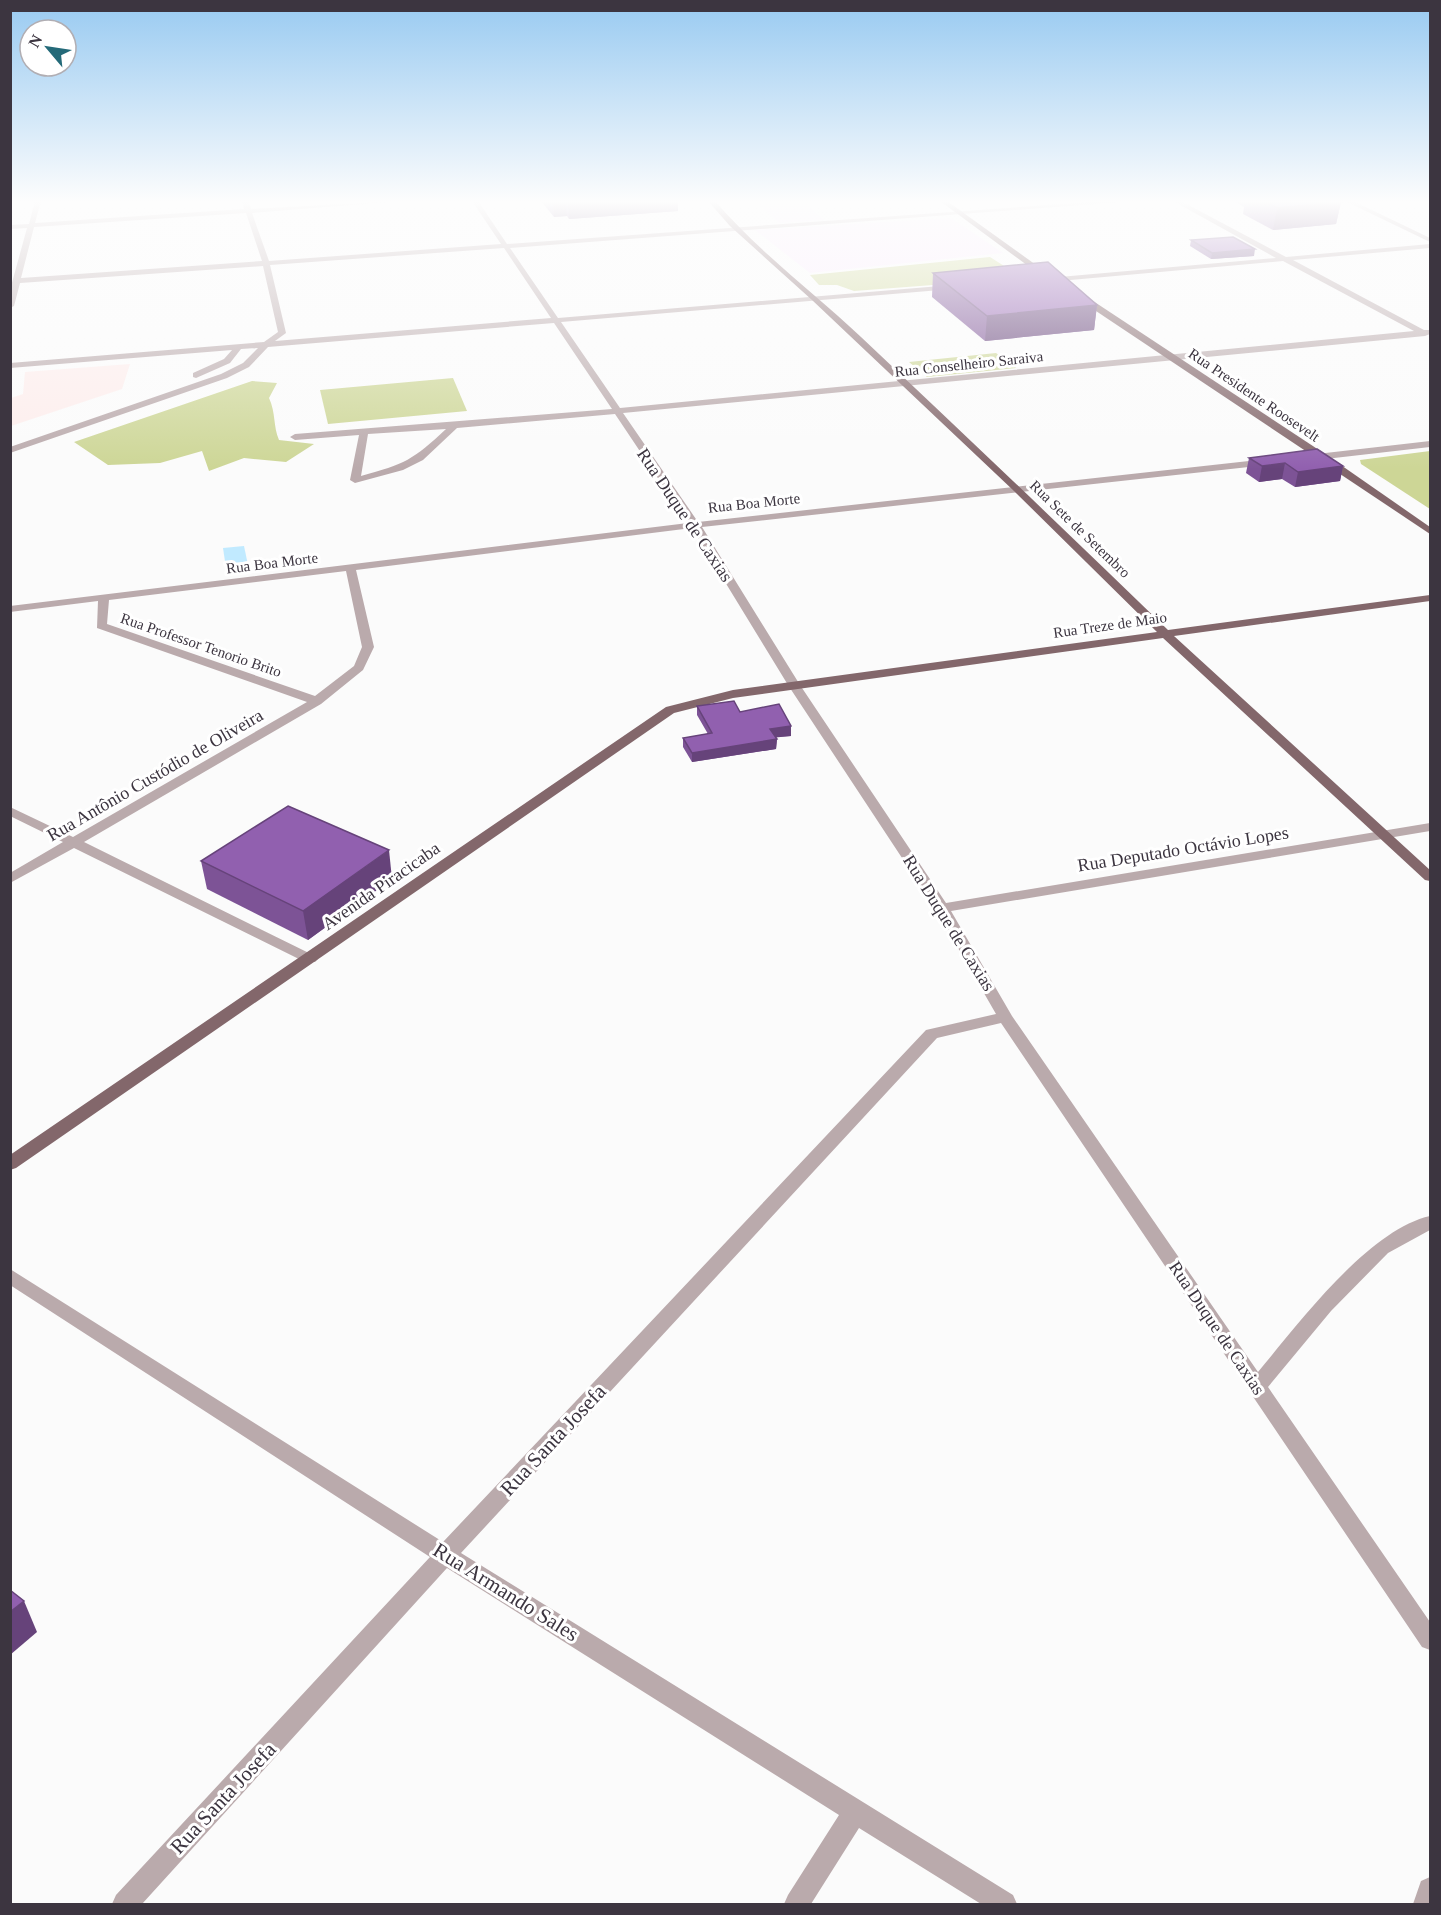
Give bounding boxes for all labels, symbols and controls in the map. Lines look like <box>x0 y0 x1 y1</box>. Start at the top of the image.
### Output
north arrow <box>18 18 78 78</box>
text: N <box>25 31 46 50</box>
street label: Rua Presidente Roosevelt <box>1186 345 1323 445</box>
street label: Rua Conselheiro Saraiva <box>894 348 1044 380</box>
street label: Rua Duque de Caxias <box>633 445 737 585</box>
street label: Rua Sete de Setembro <box>1027 477 1133 581</box>
street label: Rua Boa Morte <box>707 490 801 516</box>
street label: Rua Boa Morte <box>225 549 319 577</box>
street label: Rua Treze de Maio <box>1052 609 1168 641</box>
street label: Rua Professor Tenorio Brito <box>118 610 284 680</box>
street label: Rua Antônio Custódio de Oliveira <box>43 705 267 845</box>
street label: Rua Deputado Octávio Lopes <box>1076 822 1290 876</box>
street label: Avenida Piracicaba <box>318 838 444 934</box>
street label: Rua Duque de Caxias <box>899 851 999 995</box>
street label: Rua Duque de Caxias <box>1165 1258 1269 1398</box>
street label: Rua Santa Josefa <box>495 1379 611 1501</box>
street label: Rua Armando Sales <box>429 1538 583 1646</box>
street label: Rua Santa Josefa <box>165 1737 281 1859</box>

